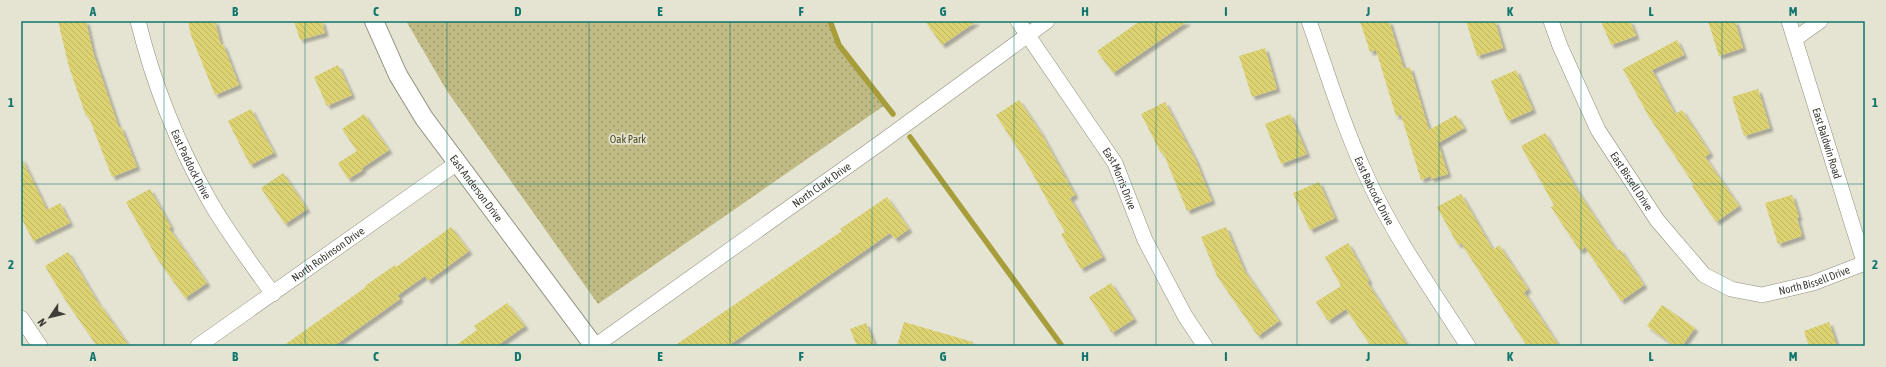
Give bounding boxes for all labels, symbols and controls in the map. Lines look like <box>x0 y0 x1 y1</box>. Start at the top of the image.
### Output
text: A <box>89 4 97 19</box>
text: B <box>232 4 239 19</box>
text: C <box>373 4 379 19</box>
text: D <box>514 4 522 19</box>
text: E <box>657 4 663 19</box>
text: F <box>798 4 804 19</box>
text: G <box>940 4 947 19</box>
text: H <box>1081 4 1089 19</box>
text: I <box>1224 4 1228 19</box>
text: J <box>1365 4 1370 19</box>
text: K <box>1507 4 1514 19</box>
text: L <box>1648 4 1654 19</box>
text: M <box>1789 4 1798 19</box>
text: 1 <box>8 95 14 110</box>
text: 1 <box>1872 95 1878 110</box>
street label: East Baldwin Road <box>1810 106 1844 180</box>
street label: East Paddock Drive <box>169 128 213 201</box>
park label: Oak Park <box>610 133 646 145</box>
street label: East Morris Drive <box>1100 145 1139 211</box>
street label: East Bissell Drive <box>1608 150 1655 213</box>
street label: East Anderson Drive <box>448 153 505 224</box>
street label: East Babcock Drive <box>1352 155 1396 227</box>
street label: North Clark Drive <box>790 160 853 210</box>
street label: North Robinson Drive <box>289 225 366 284</box>
text: 2 <box>8 257 14 272</box>
text: 2 <box>1872 257 1878 272</box>
street label: North Bissell Drive <box>1777 263 1852 297</box>
north arrow <box>30 297 70 337</box>
text: N <box>35 317 49 329</box>
text: A <box>89 349 97 364</box>
text: B <box>232 349 239 364</box>
text: C <box>373 349 379 364</box>
text: D <box>514 349 522 364</box>
text: E <box>657 349 663 364</box>
text: F <box>798 349 804 364</box>
text: G <box>940 349 947 364</box>
text: H <box>1081 349 1089 364</box>
text: I <box>1224 349 1228 364</box>
text: J <box>1365 349 1370 364</box>
text: K <box>1507 349 1514 364</box>
text: L <box>1648 349 1654 364</box>
text: M <box>1789 349 1798 364</box>

